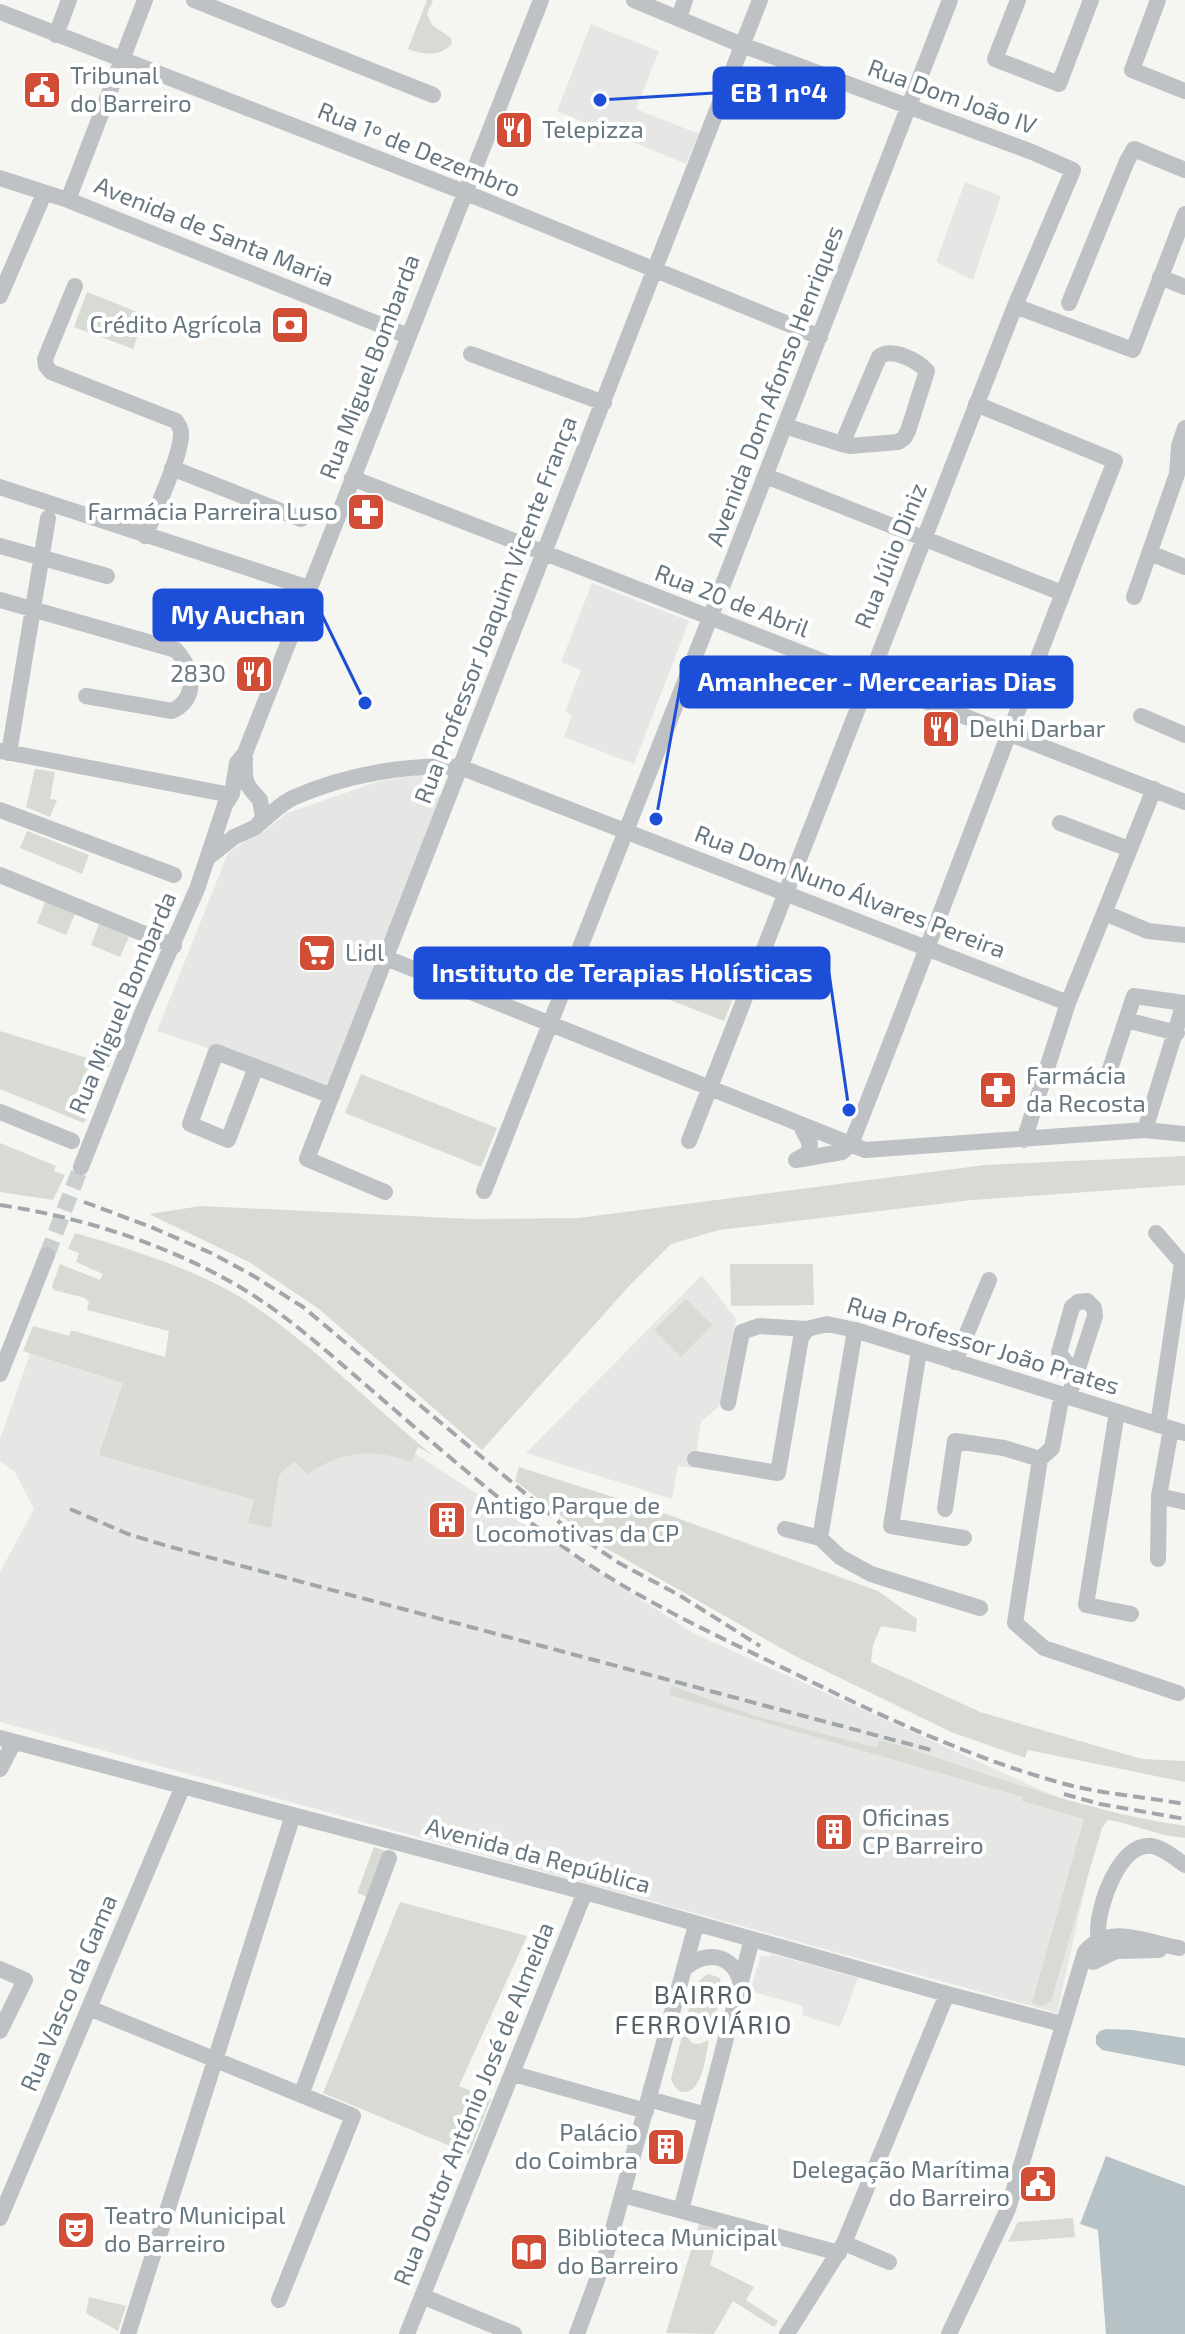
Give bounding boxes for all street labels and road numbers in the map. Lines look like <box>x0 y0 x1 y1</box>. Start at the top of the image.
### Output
street label: Rua Dom João IV <box>864 52 1041 140</box>
street label: Rua 1º de Dezembro <box>314 95 525 203</box>
street label: Avenida de Santa Maria <box>91 169 338 292</box>
street label: Avenida Dom Afonso Henriques <box>699 221 848 550</box>
street label: Rua Miguel Bombarda <box>312 250 425 483</box>
street label: Rua Professor Joaquim Vicente França <box>407 412 583 808</box>
street label: Rua Júlio Diniz <box>847 478 932 632</box>
street label: Rua 20 de Abril <box>651 557 814 642</box>
street label: Rua Dom Nuno Álvares Pereira <box>691 818 1010 963</box>
street label: Rua Miguel Bombarda <box>62 887 182 1118</box>
street label: Rua Professor João Prates <box>844 1289 1123 1400</box>
street label: Avenida da República <box>423 1811 654 1898</box>
street label: Rua Vasco da Gama <box>13 1890 122 2095</box>
street label: Rua Doutor António José de Almeida <box>386 1917 559 2289</box>

